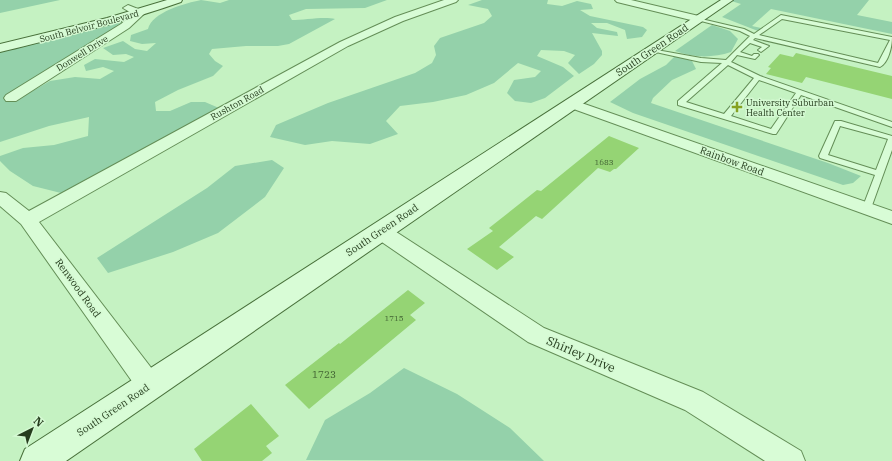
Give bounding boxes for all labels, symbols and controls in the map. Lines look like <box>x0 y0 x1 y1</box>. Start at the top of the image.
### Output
street label: South Belvoir Boulevard <box>38 7 140 45</box>
street label: South Green Road <box>613 21 691 79</box>
street label: Donwell Drive <box>54 33 110 73</box>
street label: Rushton Road <box>208 84 266 122</box>
place label: University Suburban Health Center <box>746 97 834 118</box>
marker: University Suburban Health Center <box>731 101 743 113</box>
street label: Rainbow Road <box>698 143 766 179</box>
house number: 1683 <box>594 157 614 167</box>
street label: South Green Road <box>343 201 421 259</box>
street label: Renwood Road <box>52 256 104 320</box>
house number: 1715 <box>384 313 404 323</box>
street label: Shirley Drive <box>544 333 618 375</box>
house number: 1723 <box>312 368 336 381</box>
street label: South Green Road <box>74 381 152 439</box>
north arrow <box>12 409 52 449</box>
text: N <box>31 413 47 430</box>

